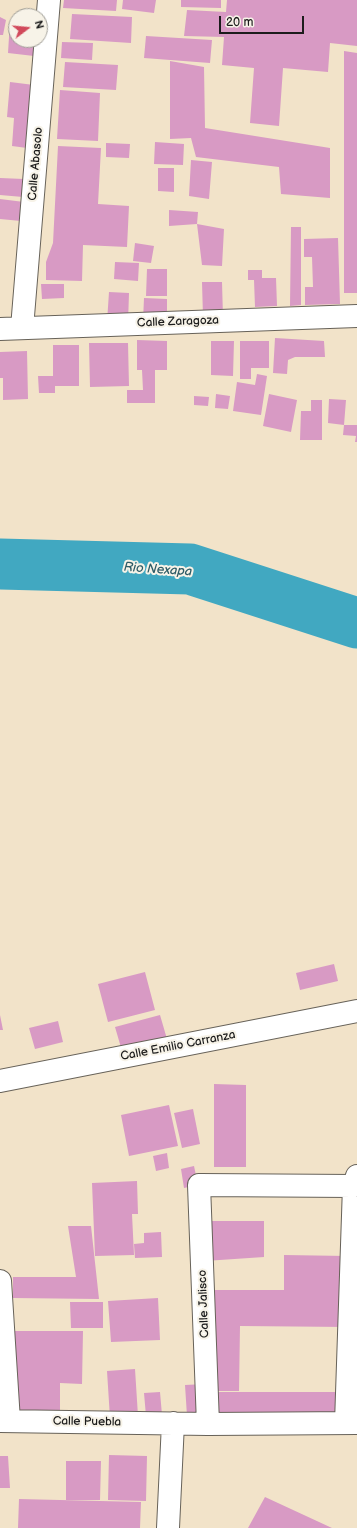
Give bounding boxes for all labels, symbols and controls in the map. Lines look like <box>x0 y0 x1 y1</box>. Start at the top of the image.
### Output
north arrow <box>8 8 48 48</box>
scale bar <box>221 8 306 34</box>
text: 20 m <box>226 15 253 30</box>
text: N <box>32 19 46 31</box>
street label: Calle Abasolo <box>26 127 46 201</box>
street label: Calle Zaragoza <box>137 313 219 331</box>
water label: Rio Nexapa <box>123 560 193 580</box>
street label: Calle Emilio Carranza <box>119 1028 237 1064</box>
street label: Calle Jalisco <box>196 1270 212 1338</box>
street label: Calle Puebla <box>53 1414 121 1430</box>

